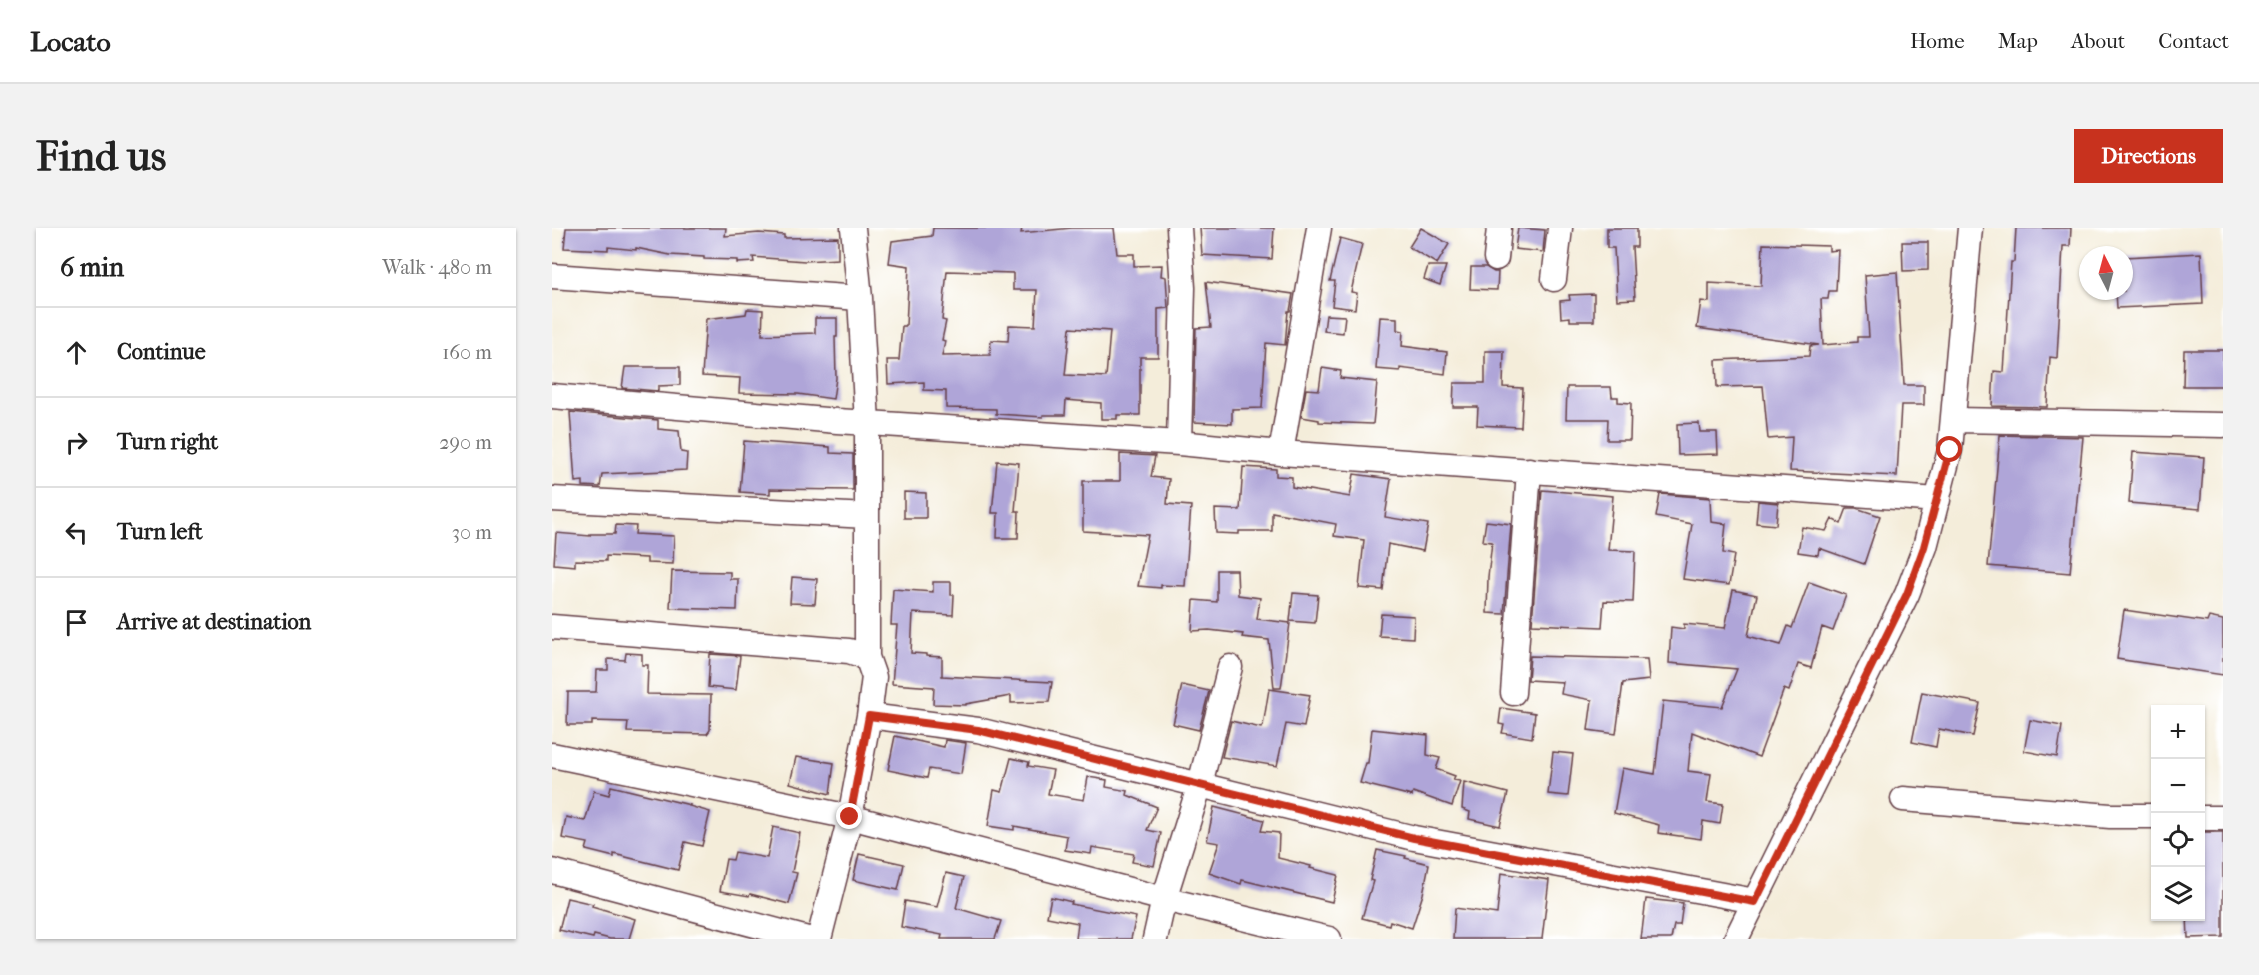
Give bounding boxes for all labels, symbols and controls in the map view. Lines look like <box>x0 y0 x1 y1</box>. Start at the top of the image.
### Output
text: Locato <box>30 25 111 58</box>
text: Home <box>1910 29 1965 53</box>
text: Map <box>1998 29 2038 53</box>
text: About <box>2071 29 2125 53</box>
text: Contact <box>2158 29 2229 53</box>
button: Directions <box>2074 129 2223 183</box>
text: Find us <box>36 132 166 181</box>
north arrow <box>2079 246 2133 300</box>
text: 6 min <box>60 252 124 283</box>
text: Walk · 480 m <box>382 256 492 279</box>
icon: ahead <box>60 336 93 369</box>
text: Continue <box>117 339 206 365</box>
text: 160 m <box>442 341 492 364</box>
icon: right <box>60 426 93 459</box>
text: Turn right <box>117 429 218 455</box>
text: 290 m <box>439 431 492 454</box>
route start <box>1936 436 1962 462</box>
icon: left <box>60 516 93 549</box>
text: Turn left <box>117 519 203 545</box>
text: 30 m <box>452 521 492 544</box>
icon: arrive <box>60 606 93 639</box>
text: Arrive at destination <box>117 609 311 635</box>
map controls <box>2151 705 2205 921</box>
button: + <box>2151 705 2205 759</box>
button: − <box>2151 759 2205 813</box>
route end <box>836 803 862 829</box>
button: locate <box>2151 813 2205 867</box>
button: layers <box>2151 867 2205 921</box>

